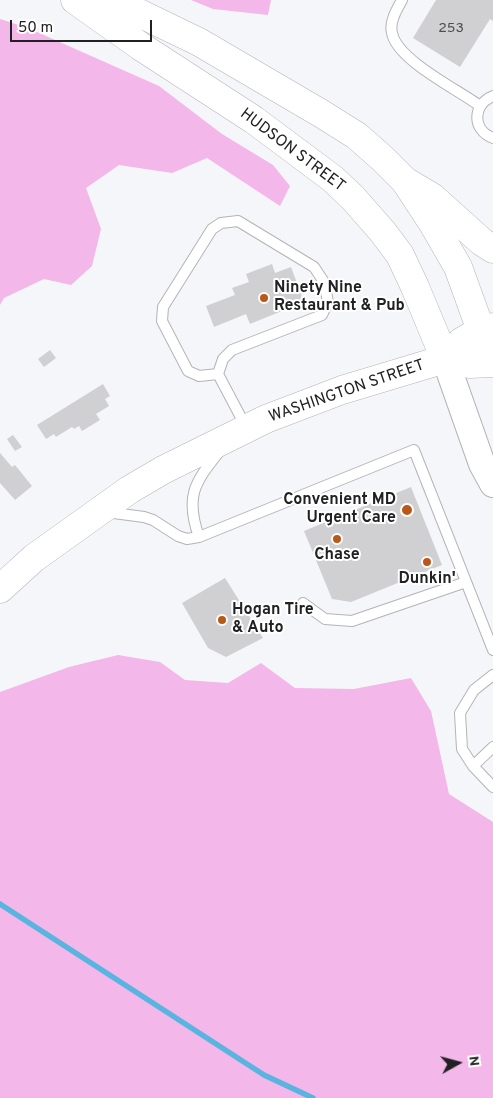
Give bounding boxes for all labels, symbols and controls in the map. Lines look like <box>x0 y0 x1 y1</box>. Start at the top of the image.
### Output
scale bar <box>12 10 155 42</box>
text: 50 m <box>18 19 53 38</box>
house number: 253 <box>438 21 464 37</box>
street label: HUDSON STREET <box>236 105 348 197</box>
place label: Ninety Nine Restaurant & Pub <box>274 279 405 317</box>
marker: Ninety Nine Restaurant & Pub <box>258 292 270 304</box>
street label: WASHINGTON STREET <box>267 356 427 428</box>
place label: Convenient MD Urgent Care <box>283 491 396 529</box>
marker: Convenient MD Urgent Care <box>400 503 414 517</box>
marker: Chase <box>331 533 343 545</box>
place label: Chase <box>314 546 360 566</box>
marker: Dunkin' <box>421 556 433 568</box>
place label: Dunkin' <box>398 570 456 590</box>
place label: Hogan Tire & Auto <box>232 601 314 639</box>
marker: Hogan Tire & Auto <box>216 614 228 626</box>
north arrow <box>433 1038 483 1088</box>
text: N <box>464 1055 482 1067</box>

